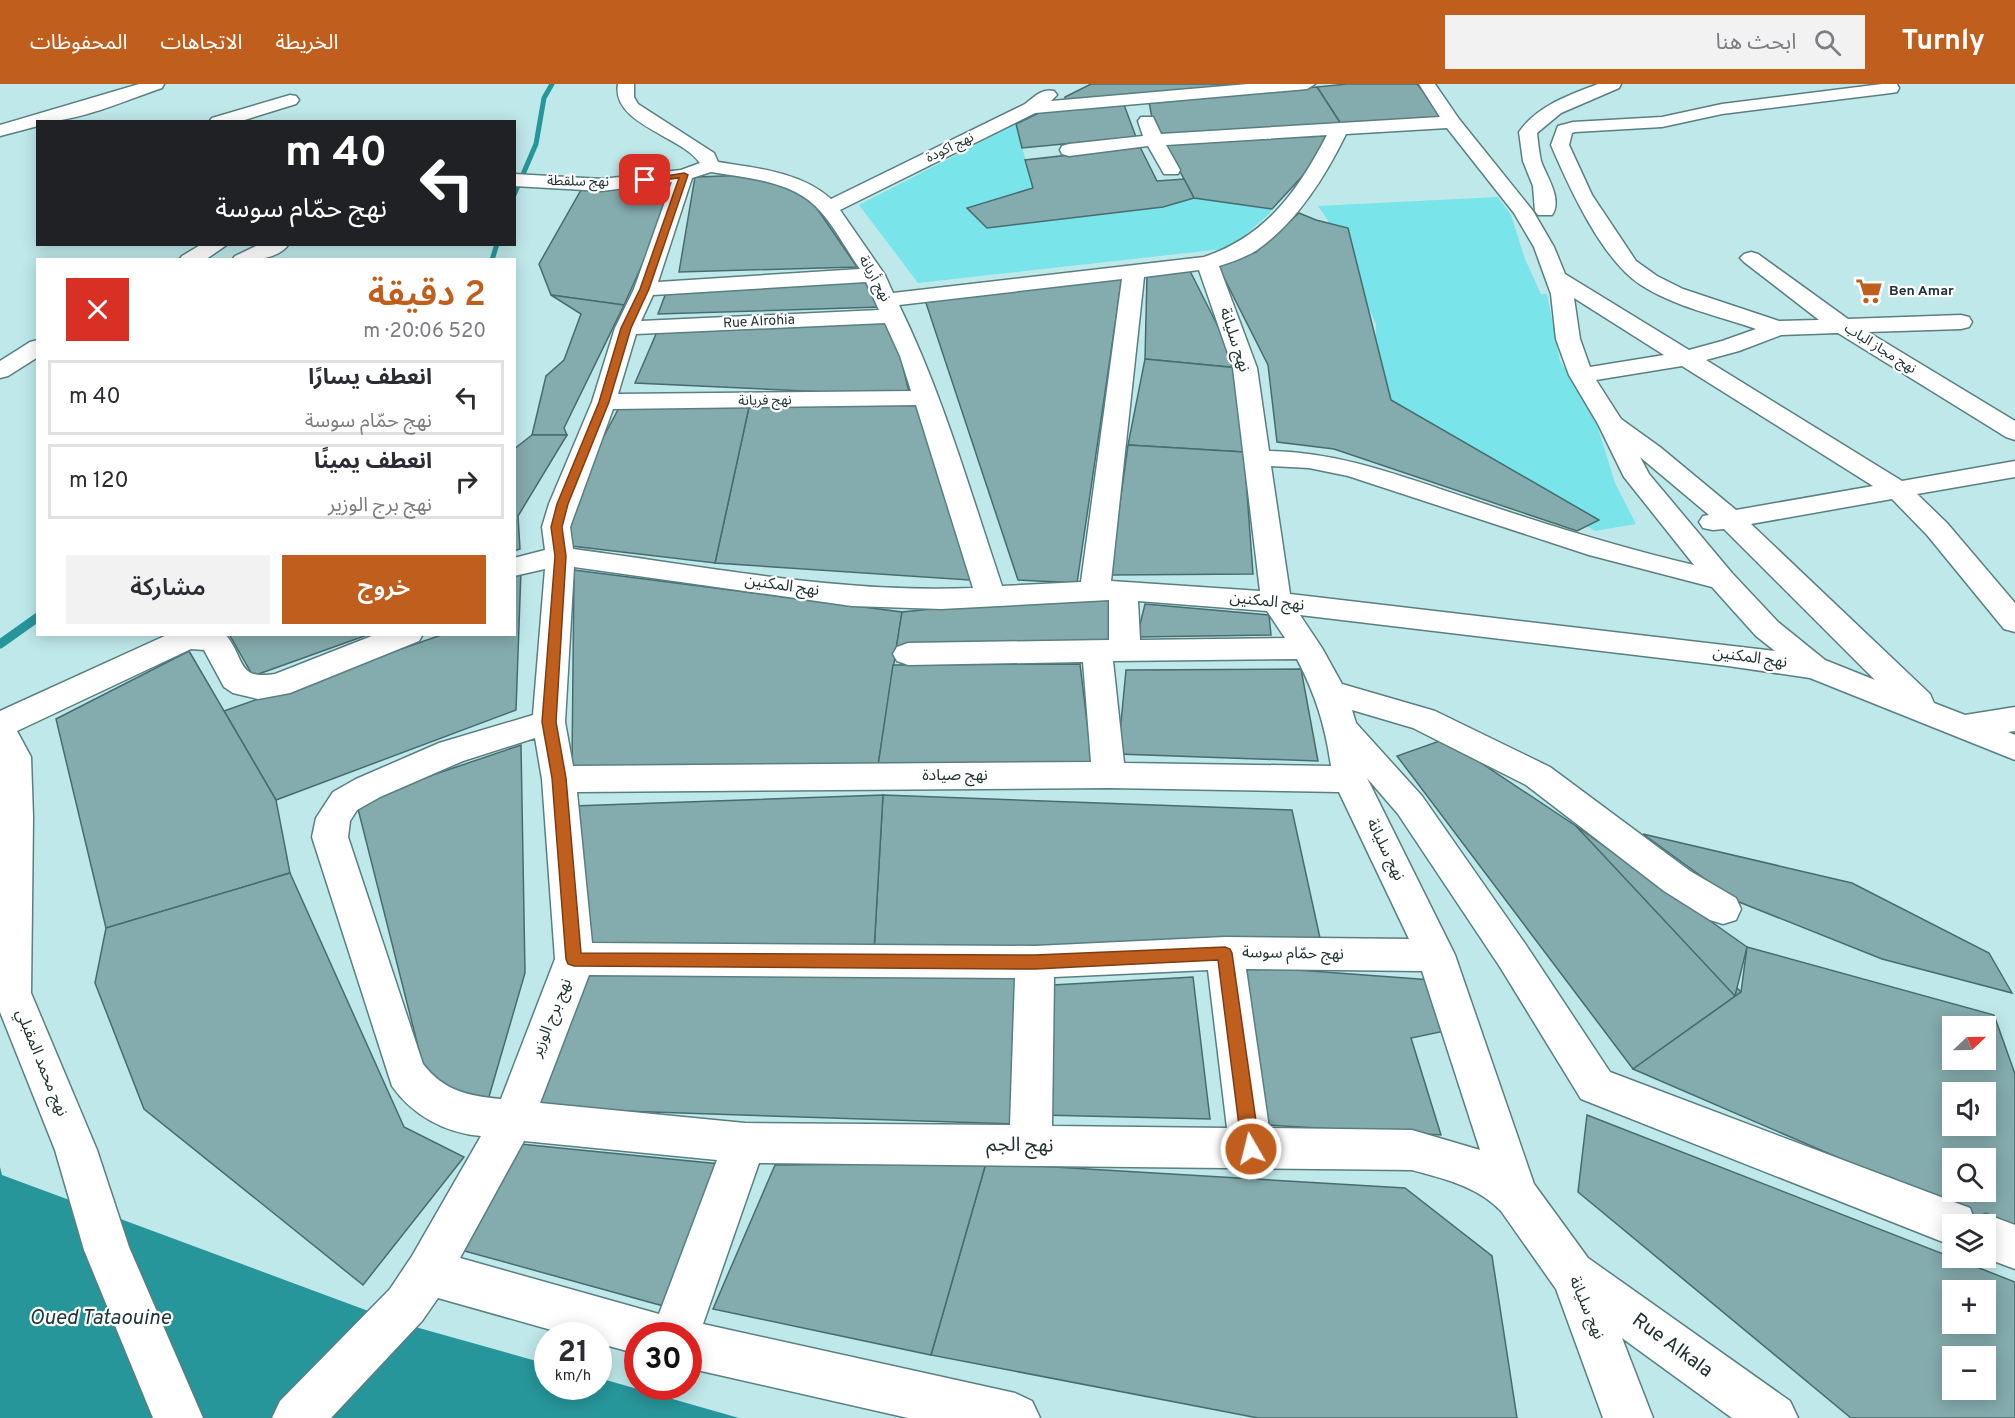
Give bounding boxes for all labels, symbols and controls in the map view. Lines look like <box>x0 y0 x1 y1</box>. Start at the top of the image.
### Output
search box <box>1445 15 1865 69</box>
text: Turnly <box>1901 24 1985 60</box>
icon: search <box>1811 26 1844 59</box>
text: المحفوظات <box>30 30 127 57</box>
text: الاتجاهات <box>160 30 242 57</box>
text: الخريطة <box>275 30 338 57</box>
text: ابحث هنا <box>1715 30 1796 57</box>
text: 40 m <box>285 128 387 181</box>
street label: نهج اكودة <box>923 129 977 168</box>
icon: left <box>408 144 486 222</box>
pin <box>619 154 670 205</box>
icon: arrive <box>628 163 661 196</box>
street label: نهج سلقطة <box>547 173 609 192</box>
text: نهج حمّام سوسة <box>215 193 387 227</box>
street label: نهج أريانة <box>854 252 895 306</box>
text: 2 دقيقة <box>368 273 486 319</box>
supermarket icon: Ben Amar <box>1854 276 1884 306</box>
button: close <box>66 278 129 341</box>
place label: Ben Amar <box>1889 283 1954 300</box>
street label: نهج سليانة <box>1213 305 1254 375</box>
street label: Rue Alrohia <box>723 312 795 332</box>
text: 520 m · 20:06 <box>363 319 486 345</box>
street label: نهج مجاز الباب <box>1840 320 1919 379</box>
text: انعطف يسارًا <box>308 365 432 392</box>
icon: left <box>450 381 483 414</box>
text: 40 m <box>69 384 121 411</box>
street label: نهج فريانة <box>738 392 792 411</box>
text: نهج حمّام سوسة <box>305 409 432 435</box>
text: انعطف يمينًا <box>314 449 432 476</box>
icon: right <box>450 465 483 498</box>
text: 120 m <box>69 468 129 495</box>
text: نهج برج الوزير <box>328 493 432 519</box>
button: مشاركة <box>66 555 270 624</box>
button: خروج <box>282 555 486 624</box>
street label: نهج المكنين <box>743 571 821 602</box>
street label: نهج المكنين <box>1229 588 1305 617</box>
street label: نهج المكنين <box>1711 643 1789 674</box>
street label: نهج صيادة <box>922 766 988 787</box>
street label: نهج سليانة <box>1361 816 1409 885</box>
street label: نهج حمّام سوسة <box>1242 943 1344 966</box>
street label: نهج برج الوزير <box>527 976 578 1062</box>
street label: نهج محمد المقبلي <box>9 1006 72 1120</box>
north arrow <box>1942 1016 1996 1070</box>
map controls <box>1942 1016 1996 1400</box>
button: sound <box>1942 1082 1996 1136</box>
position arrow <box>1219 1117 1283 1181</box>
street label: نهج الجم <box>986 1132 1054 1160</box>
button: search <box>1942 1148 1996 1202</box>
button: layers <box>1942 1214 1996 1268</box>
street label: نهج سليانة <box>1563 1273 1608 1343</box>
button: + <box>1942 1280 1996 1334</box>
water label: Oued Tataouine <box>29 1305 172 1332</box>
street label: Rue Alkala <box>1626 1308 1718 1384</box>
speed limit sign: 30 <box>624 1322 702 1400</box>
text: 21 <box>558 1335 588 1372</box>
button: − <box>1942 1346 1996 1400</box>
text: km/h <box>555 1367 591 1386</box>

